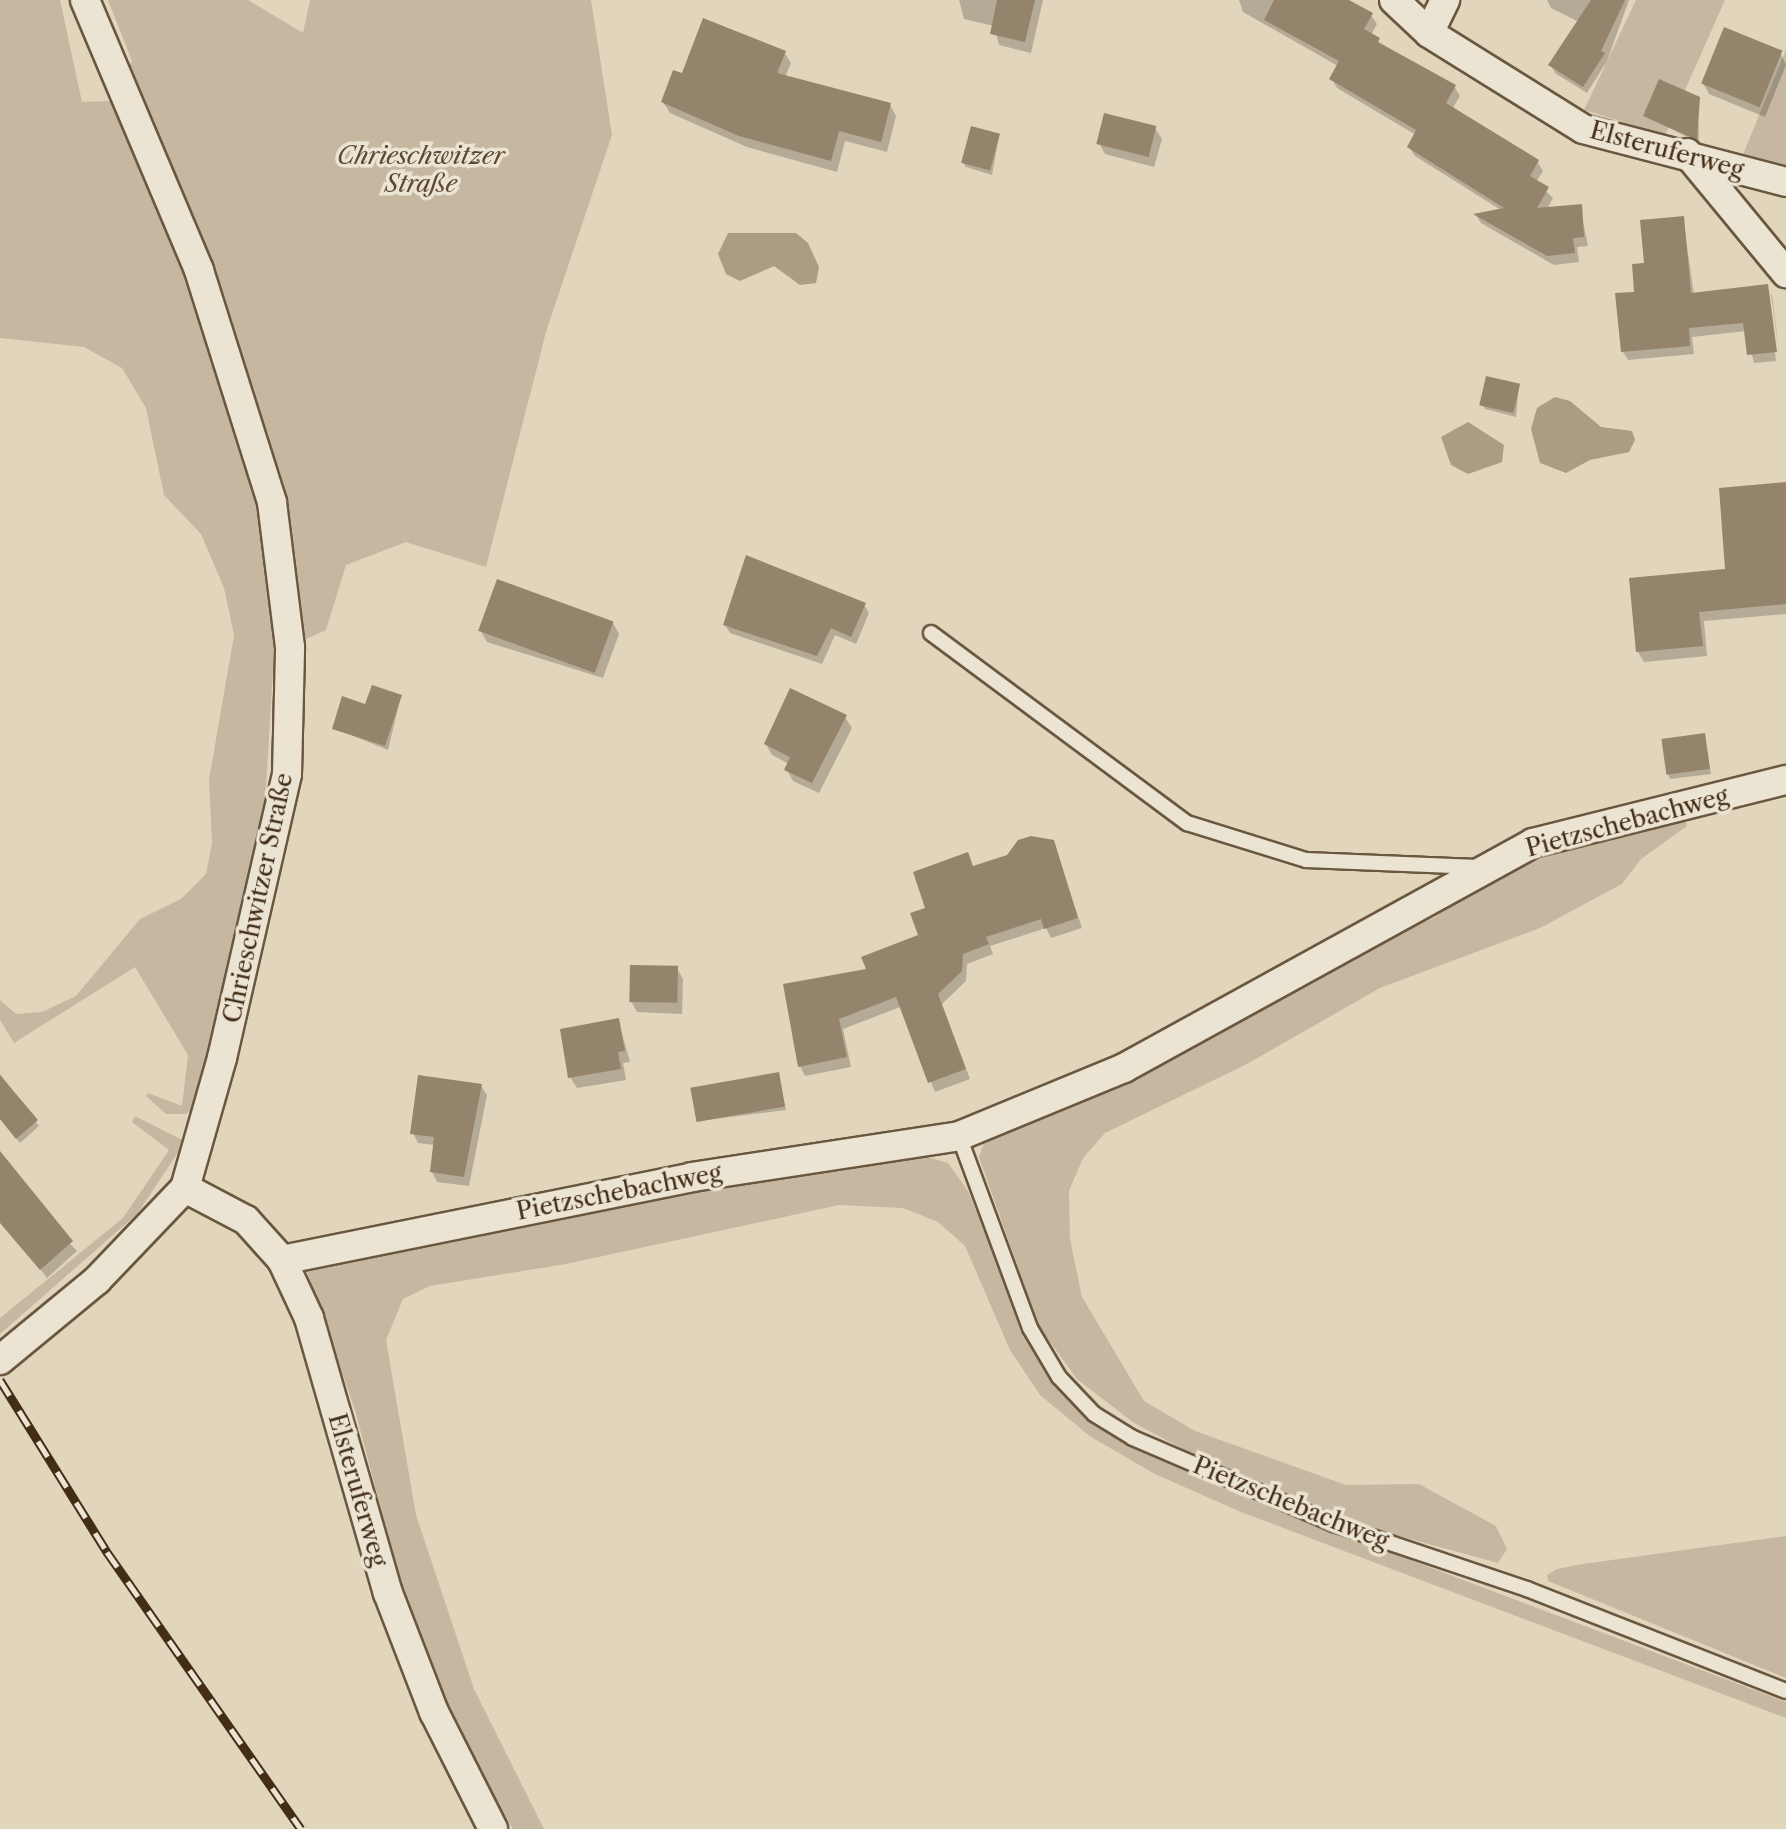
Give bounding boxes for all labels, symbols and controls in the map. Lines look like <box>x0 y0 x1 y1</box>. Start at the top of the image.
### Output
street label: Elsteruferweg <box>1587 116 1747 184</box>
park label: Chrieschwitzer Straße <box>337 142 505 198</box>
street label: Chrieschwitzer Straße <box>217 770 299 1026</box>
street label: Pietzschebachweg <box>1523 781 1731 863</box>
street label: Pietzschebachweg <box>514 1158 724 1226</box>
street label: Elsteruferweg <box>322 1410 394 1570</box>
street label: Pietzschebachweg <box>1189 1451 1393 1555</box>

